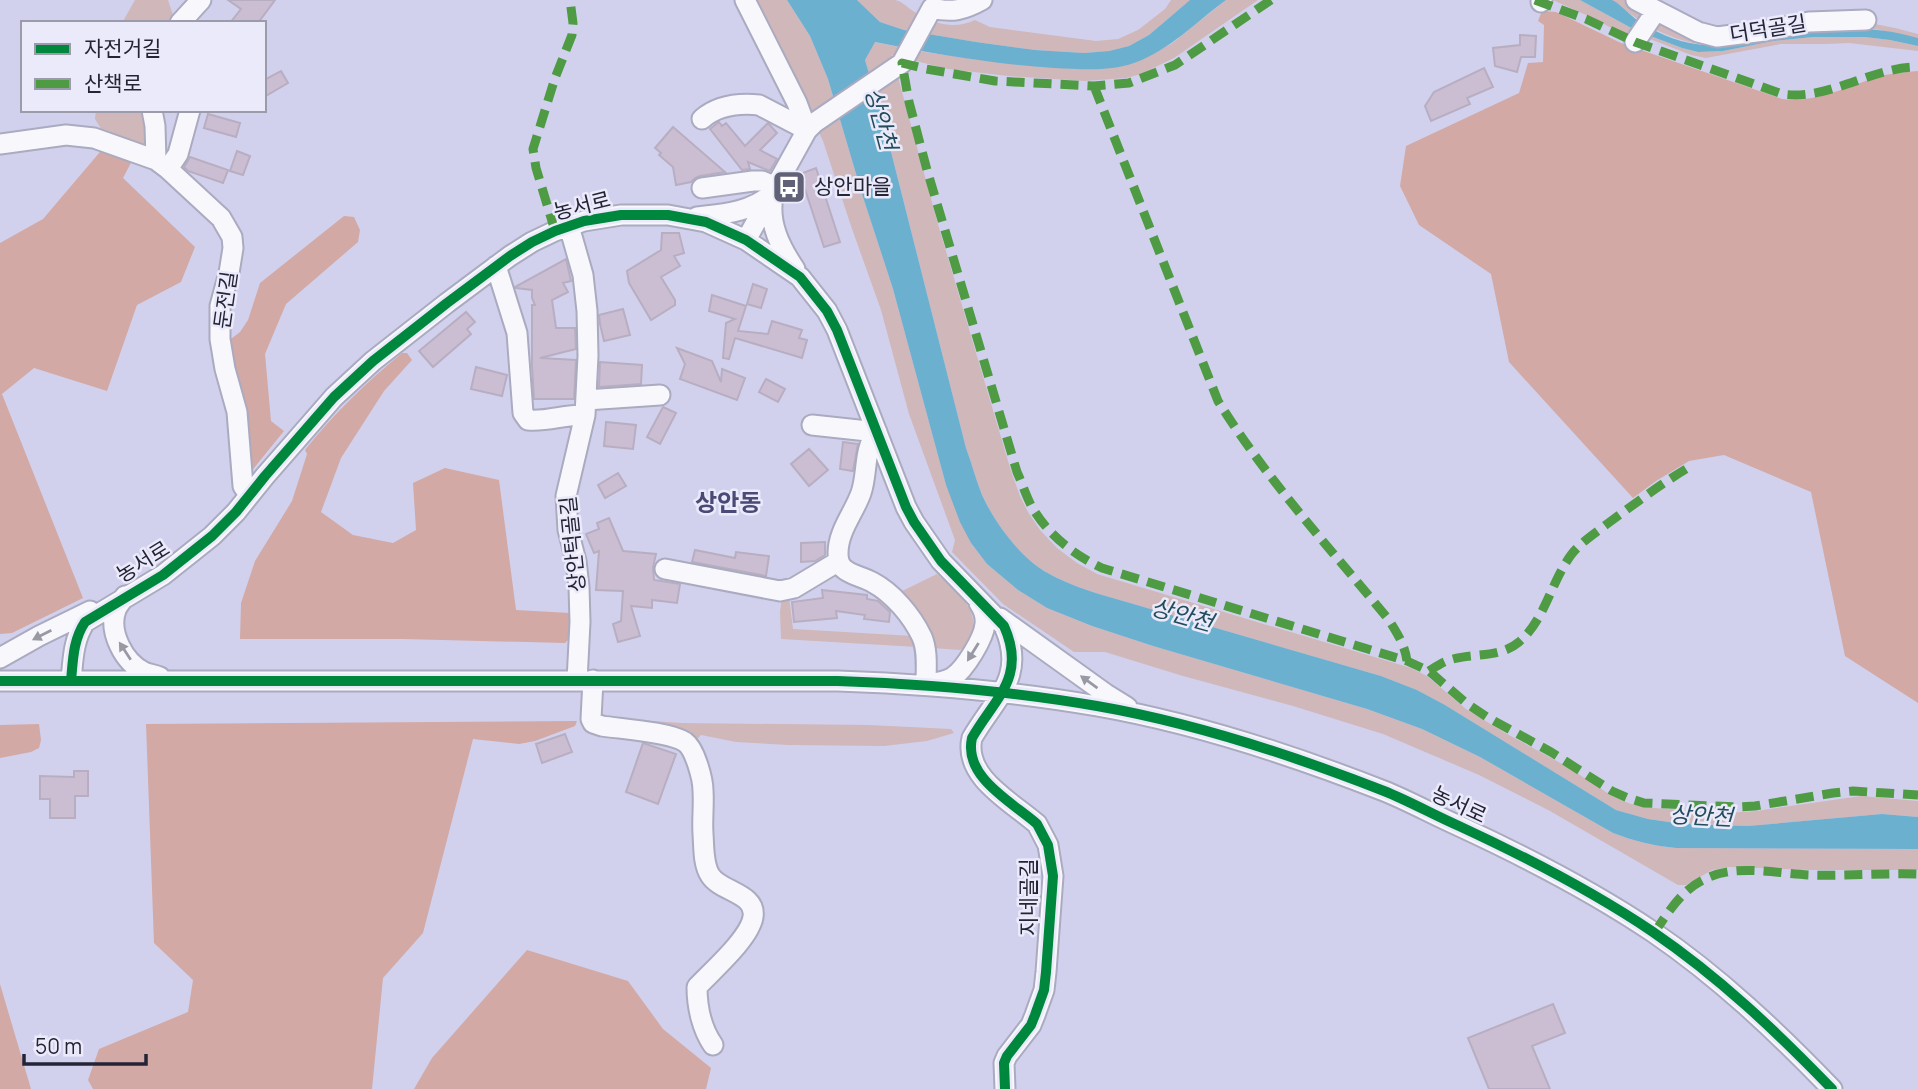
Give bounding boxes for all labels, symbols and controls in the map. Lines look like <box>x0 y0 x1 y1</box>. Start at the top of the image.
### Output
street label: 더덕골길 <box>1727 8 1808 48</box>
legend <box>21 21 266 112</box>
text: 자전거길 <box>84 34 161 62</box>
text: 산책로 <box>84 69 142 97</box>
water label: 상안천 <box>858 84 906 156</box>
bus stop icon: 상안마을 <box>770 168 808 206</box>
place label: 상안마을 <box>814 172 891 200</box>
street label: 농서로 <box>550 184 613 226</box>
street label: 둔전길 <box>207 269 243 331</box>
district label: 상안동 <box>695 485 761 518</box>
street label: 상안턱골길 <box>553 495 591 594</box>
street label: 농서로 <box>110 534 174 588</box>
water label: 상안천 <box>1147 590 1220 639</box>
one-way arrow <box>32 629 52 640</box>
one-way arrow <box>119 642 132 661</box>
one-way arrow <box>967 642 980 661</box>
one-way arrow <box>1080 675 1098 689</box>
street label: 농서로 <box>1427 779 1492 829</box>
water label: 상안천 <box>1669 797 1736 833</box>
street label: 지네골길 <box>1014 858 1042 936</box>
scale bar <box>24 1023 147 1066</box>
text: 50 m <box>35 1032 82 1060</box>

